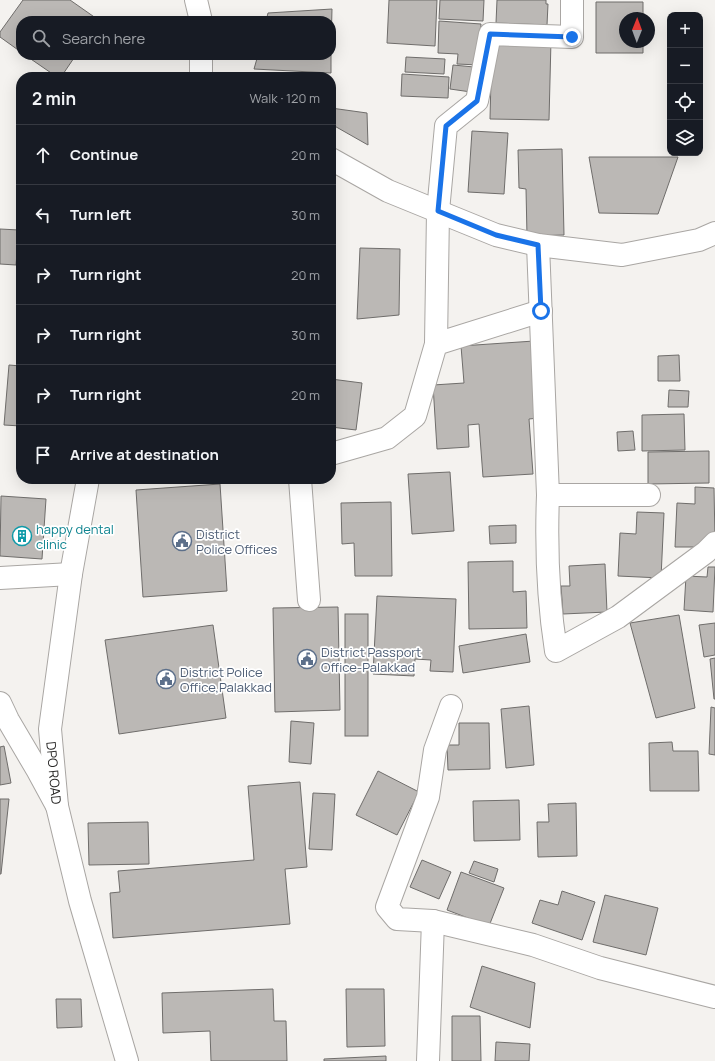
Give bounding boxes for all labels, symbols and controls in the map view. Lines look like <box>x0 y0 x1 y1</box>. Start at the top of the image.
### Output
north arrow <box>619 12 655 48</box>
map controls <box>667 12 703 156</box>
button: + <box>667 12 703 48</box>
search box <box>16 16 336 60</box>
icon: search <box>30 27 52 49</box>
text: Search here <box>62 28 145 49</box>
route end <box>563 28 581 46</box>
button: − <box>667 48 703 84</box>
button: locate <box>667 84 703 120</box>
text: 2 min <box>32 87 76 110</box>
text: Walk · 120 m <box>250 89 320 107</box>
button: layers <box>667 120 703 156</box>
icon: ahead <box>32 144 54 166</box>
text: Continue <box>70 144 138 165</box>
text: 20 m <box>291 146 320 164</box>
icon: left <box>32 204 54 226</box>
text: Turn left <box>70 204 132 225</box>
text: 30 m <box>291 206 320 224</box>
icon: right <box>32 264 54 286</box>
text: Turn right <box>70 264 141 285</box>
text: 20 m <box>291 266 320 284</box>
route start <box>532 302 550 320</box>
icon: right <box>32 324 54 346</box>
text: Turn right <box>70 324 141 345</box>
text: 30 m <box>291 326 320 344</box>
icon: right <box>32 384 54 406</box>
text: Turn right <box>70 384 141 405</box>
text: 20 m <box>291 386 320 404</box>
icon: arrive <box>32 444 54 466</box>
text: Arrive at destination <box>70 444 219 465</box>
place label: happy dental clinic <box>36 520 114 553</box>
building icon: happy dental clinic <box>11 525 33 547</box>
place label: District Police Offices <box>196 525 278 558</box>
public building icon: District Police Offices <box>171 530 193 552</box>
place label: District Passport Office-Palakkad <box>321 643 421 676</box>
public building icon: District Passport Office-Palakkad <box>296 648 318 670</box>
place label: District Police Office,Palakkad <box>180 663 272 696</box>
public building icon: District Police Office,Palakkad <box>155 668 177 690</box>
street label: DPO ROAD <box>42 741 66 805</box>

